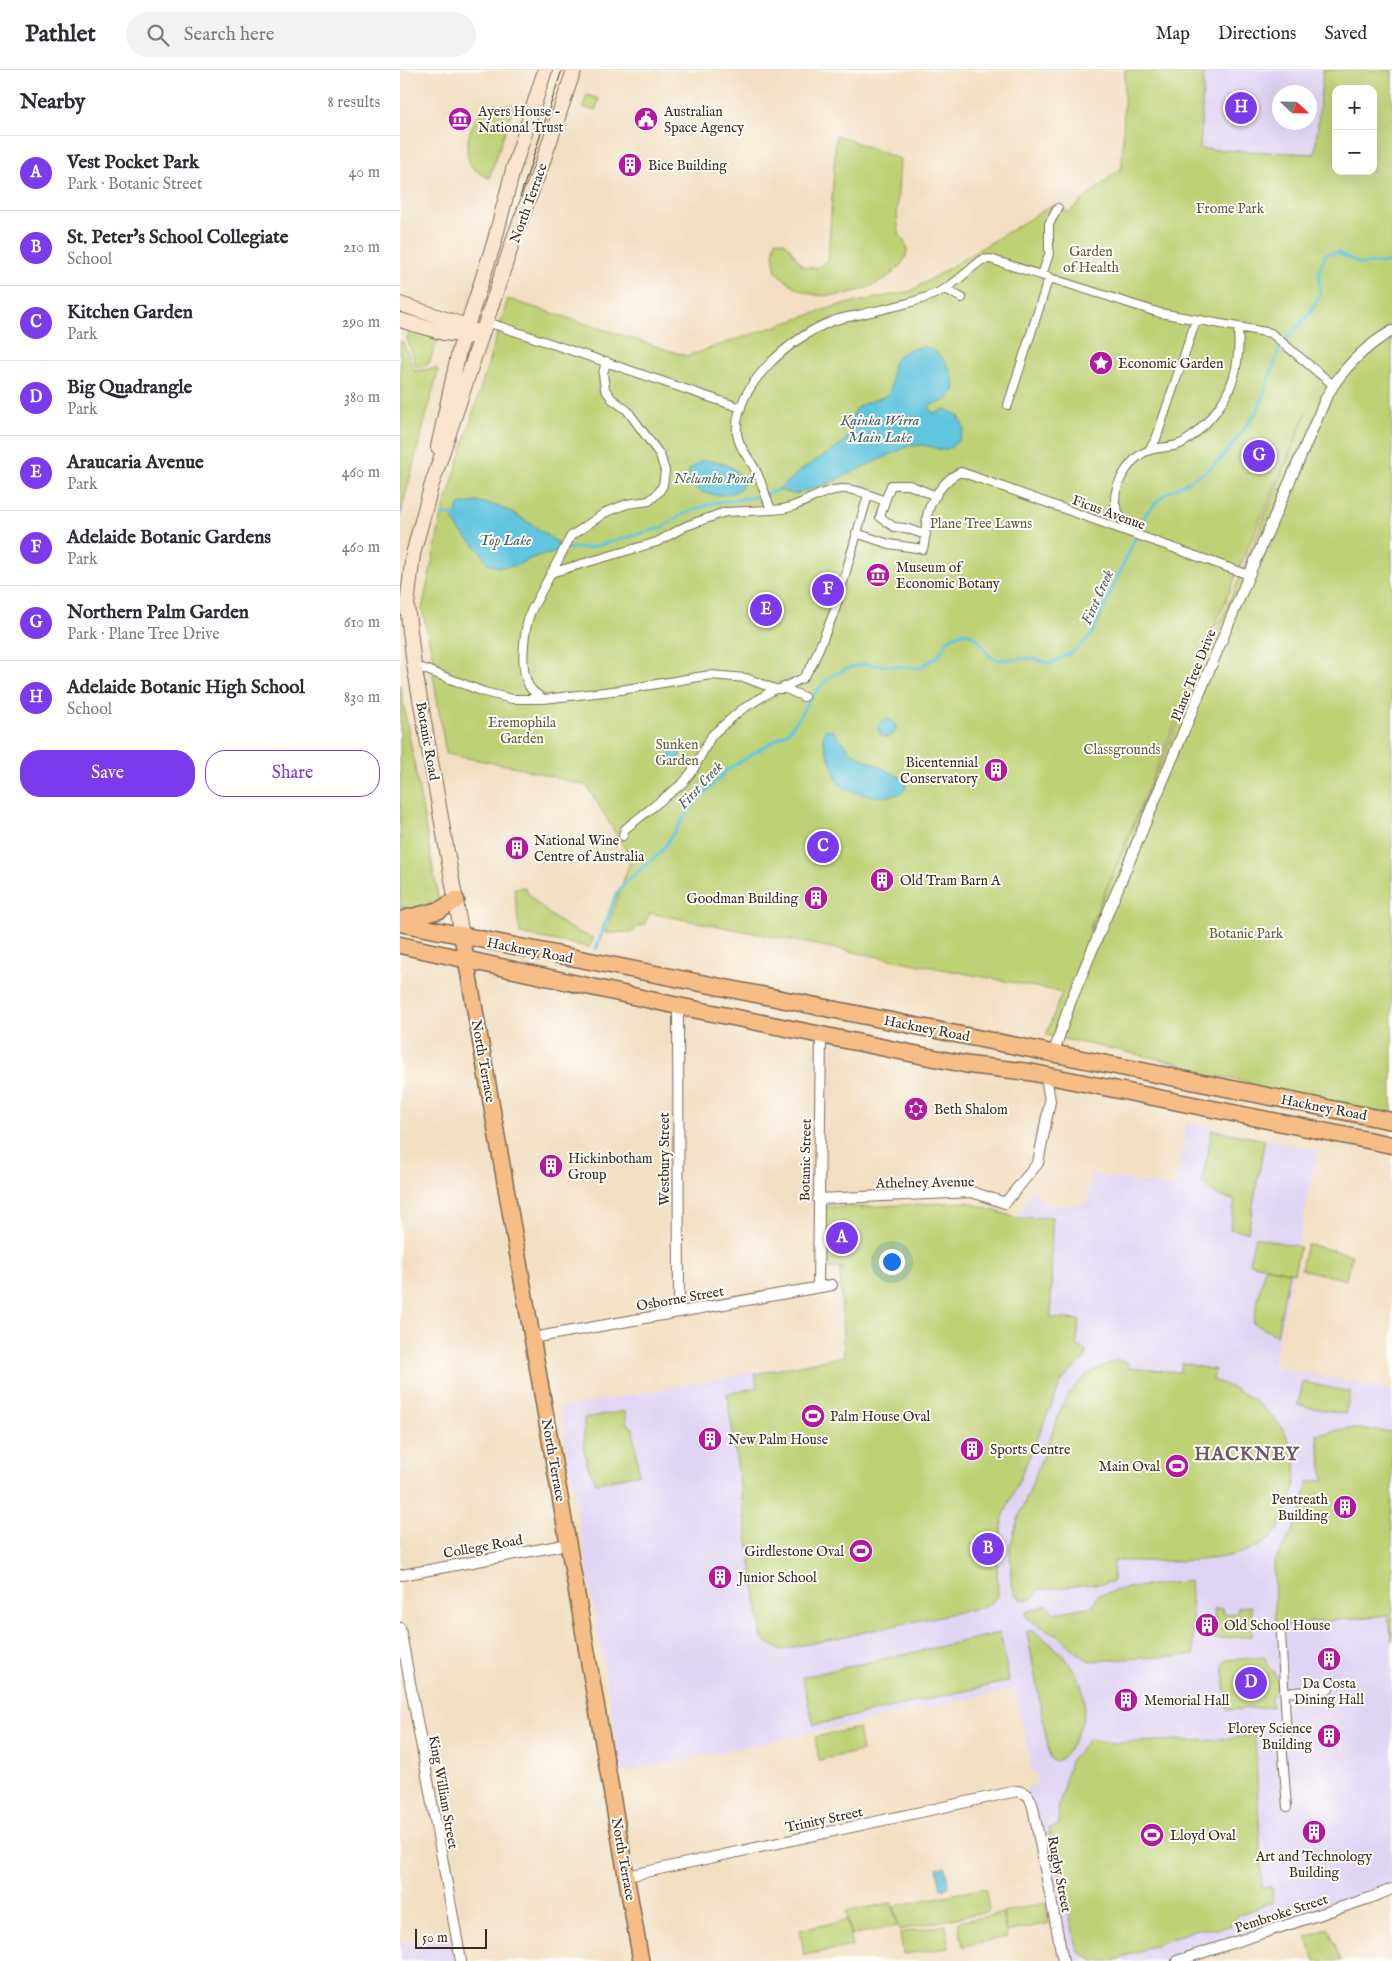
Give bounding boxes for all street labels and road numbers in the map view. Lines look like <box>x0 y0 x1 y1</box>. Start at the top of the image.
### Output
street label: North Terrace <box>506 160 552 246</box>
street label: Ficus Avenue <box>1070 491 1148 535</box>
street label: Plane Tree Drive <box>1167 626 1221 724</box>
street label: Botanic Road <box>411 700 443 782</box>
street label: Hackney Road <box>485 934 575 968</box>
street label: Hackney Road <box>882 1012 972 1046</box>
street label: North Terrace <box>467 1018 499 1105</box>
street label: Hackney Road <box>1279 1091 1369 1125</box>
street label: Westbury Street <box>656 1112 674 1206</box>
street label: Botanic Street <box>796 1118 816 1202</box>
street label: Athelney Avenue <box>875 1173 975 1193</box>
street label: Osborne Street <box>635 1282 725 1316</box>
street label: North Terrace <box>537 1417 569 1504</box>
street label: College Road <box>442 1531 525 1563</box>
street label: King William Street <box>424 1734 462 1851</box>
street label: Trinity Street <box>784 1803 865 1837</box>
street label: North Terrace <box>607 1816 639 1903</box>
street label: Rugby Street <box>1043 1834 1075 1914</box>
street label: Pembroke Street <box>1232 1890 1330 1937</box>

